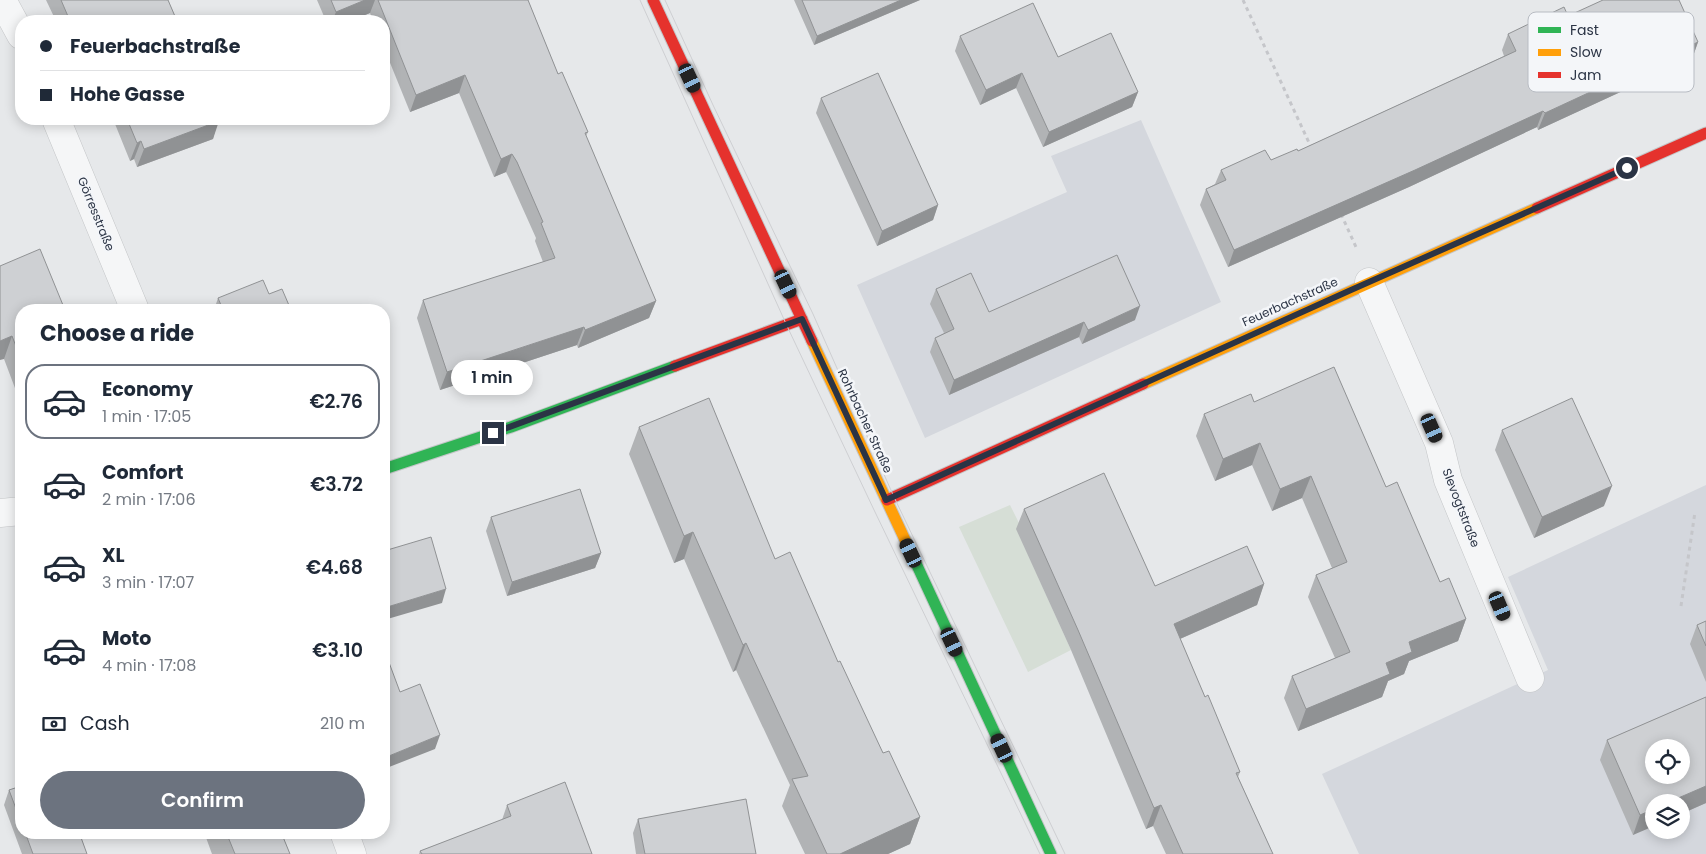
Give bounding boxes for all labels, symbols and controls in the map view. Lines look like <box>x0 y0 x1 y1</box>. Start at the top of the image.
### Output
legend <box>1528 12 1694 92</box>
text: Fast <box>1570 20 1599 40</box>
text: Feuerbachstraße <box>70 33 240 60</box>
text: Slow <box>1570 42 1603 62</box>
car <box>676 61 703 95</box>
text: Jam <box>1570 65 1601 85</box>
text: Hohe Gasse <box>70 81 185 108</box>
route start <box>1616 157 1638 179</box>
street label: Görresstraße <box>74 174 119 253</box>
car <box>772 267 799 301</box>
street label: Feuerbachstraße <box>1239 273 1340 330</box>
text: Choose a ride <box>40 318 194 349</box>
callout: 1 min <box>452 360 534 396</box>
text: 1 min <box>471 366 513 389</box>
street label: Rohrbacher Straße <box>834 366 897 476</box>
text: Economy <box>102 376 193 403</box>
icon: car <box>42 379 87 424</box>
text: €2.76 <box>309 388 363 415</box>
text: 1 min · 17:05 <box>102 405 191 428</box>
car <box>1419 411 1444 445</box>
route end <box>482 422 504 444</box>
text: Comfort <box>102 459 184 486</box>
icon: car <box>42 462 87 507</box>
street label: Slevogtstraße <box>1439 466 1484 550</box>
text: €3.72 <box>310 471 363 498</box>
text: 2 min · 17:06 <box>102 488 196 511</box>
car <box>897 536 924 570</box>
text: XL <box>102 542 125 569</box>
icon: car <box>42 545 87 590</box>
text: €4.68 <box>306 554 363 581</box>
text: 3 min · 17:07 <box>102 571 194 594</box>
car <box>1487 589 1512 623</box>
text: Moto <box>102 625 151 652</box>
car <box>938 625 965 659</box>
icon: car <box>42 628 87 673</box>
text: €3.10 <box>312 637 363 664</box>
text: 4 min · 17:08 <box>102 654 196 677</box>
icon: cash <box>40 710 68 738</box>
text: Cash <box>80 710 130 737</box>
text: 210 m <box>320 712 365 735</box>
car <box>988 731 1015 765</box>
map controls <box>1645 739 1690 839</box>
button: locate <box>1645 739 1690 784</box>
button: Confirm <box>40 771 365 829</box>
button: layers <box>1645 794 1690 839</box>

